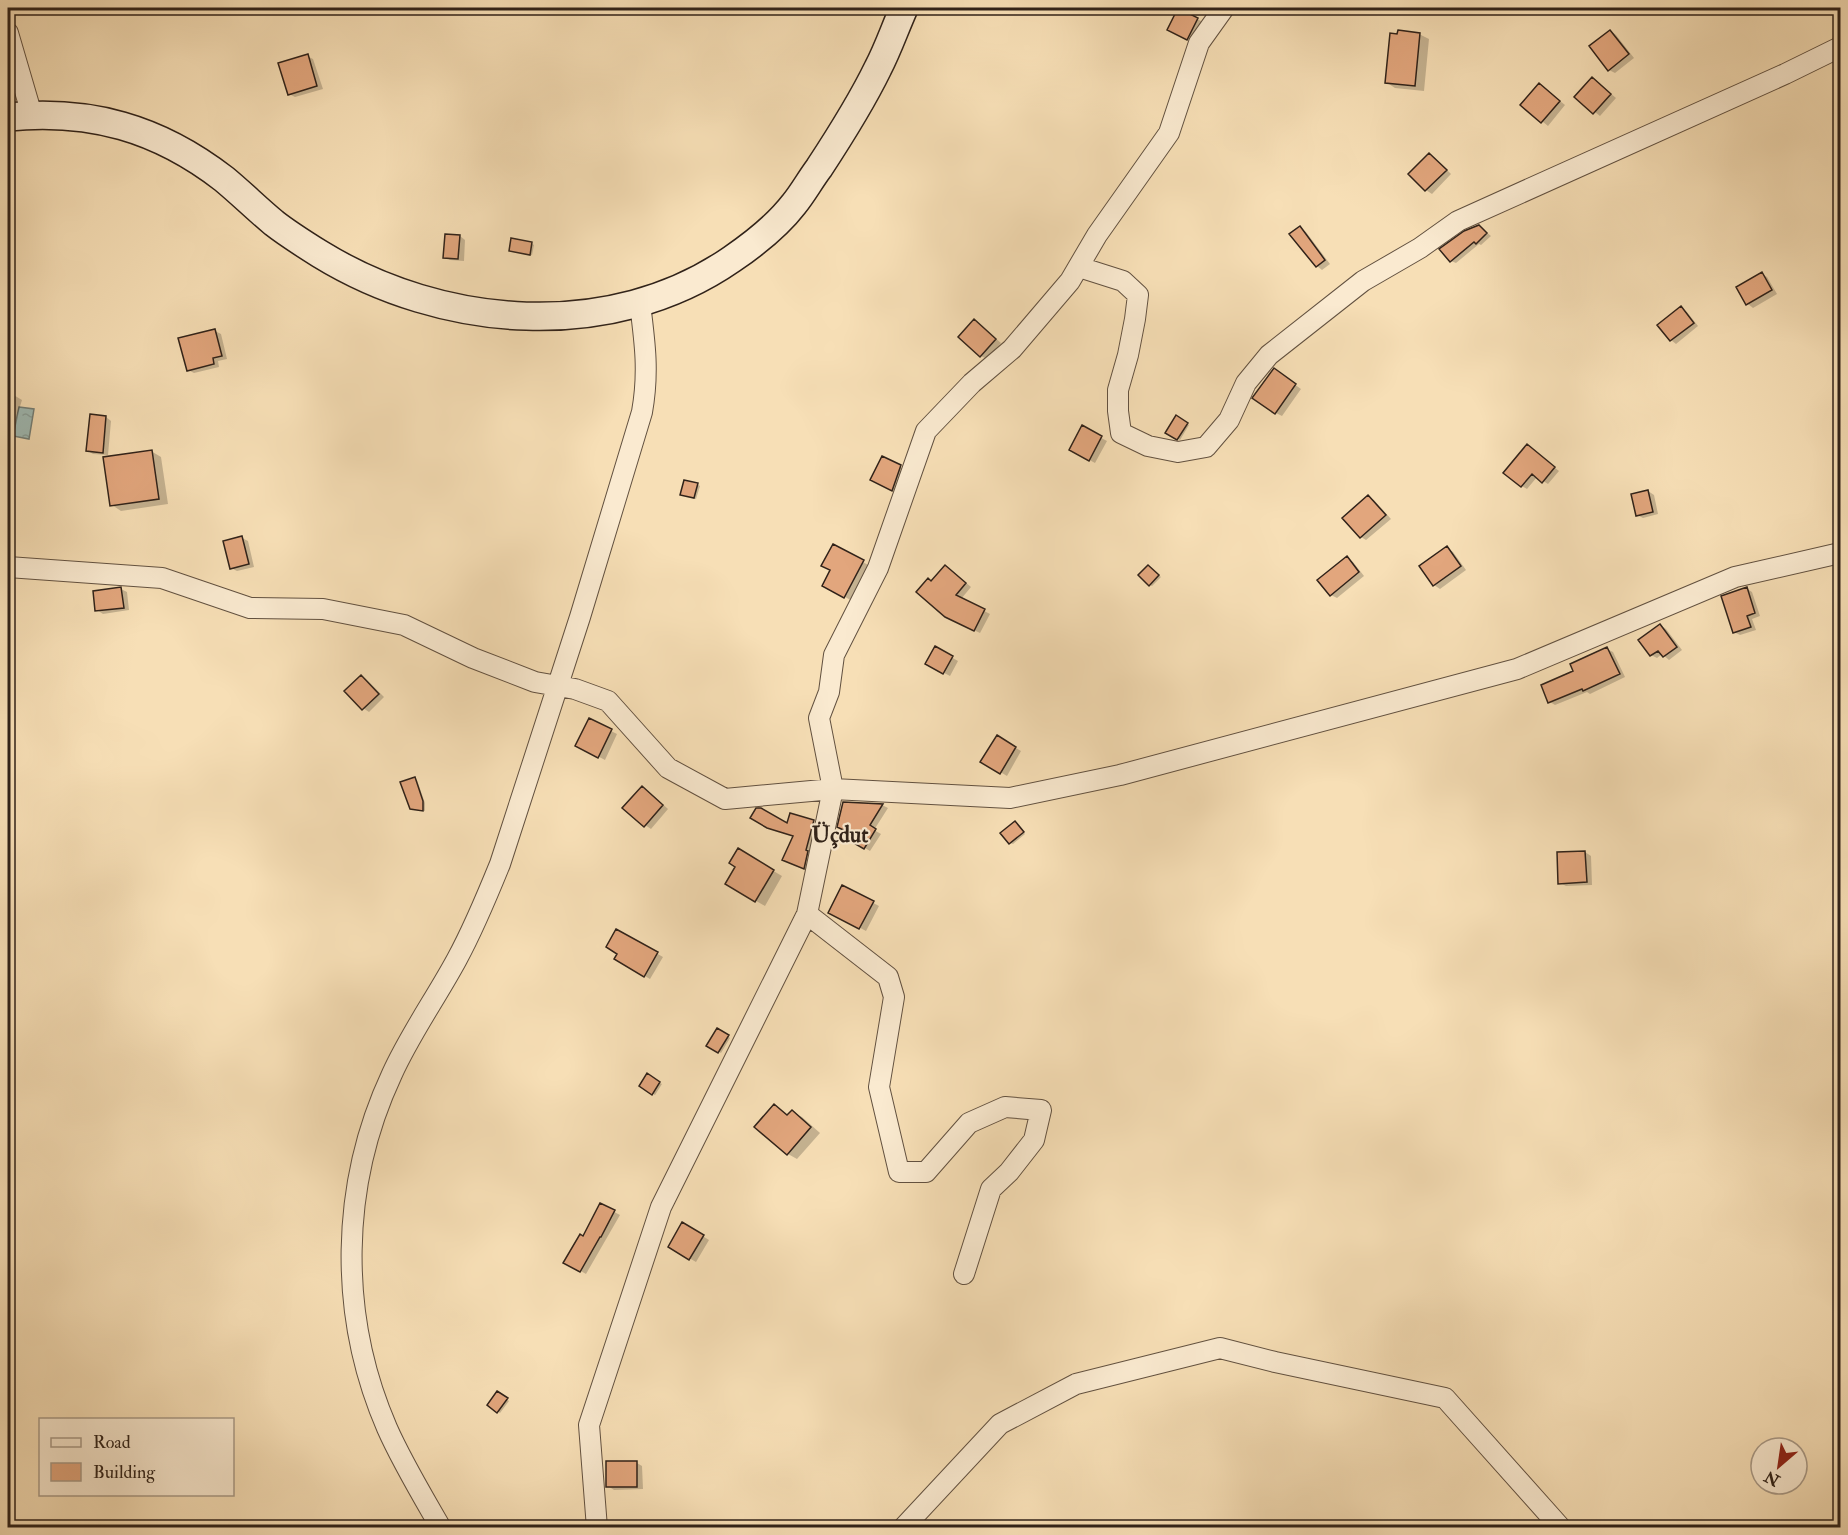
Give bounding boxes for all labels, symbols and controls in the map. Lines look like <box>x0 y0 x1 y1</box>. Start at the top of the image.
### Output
district label: Üçdut <box>812 821 869 849</box>
legend <box>39 1418 234 1496</box>
text: Road <box>93 1431 131 1454</box>
north arrow <box>1749 1436 1809 1496</box>
text: Building <box>93 1461 156 1484</box>
text: N <box>1761 1466 1784 1491</box>

